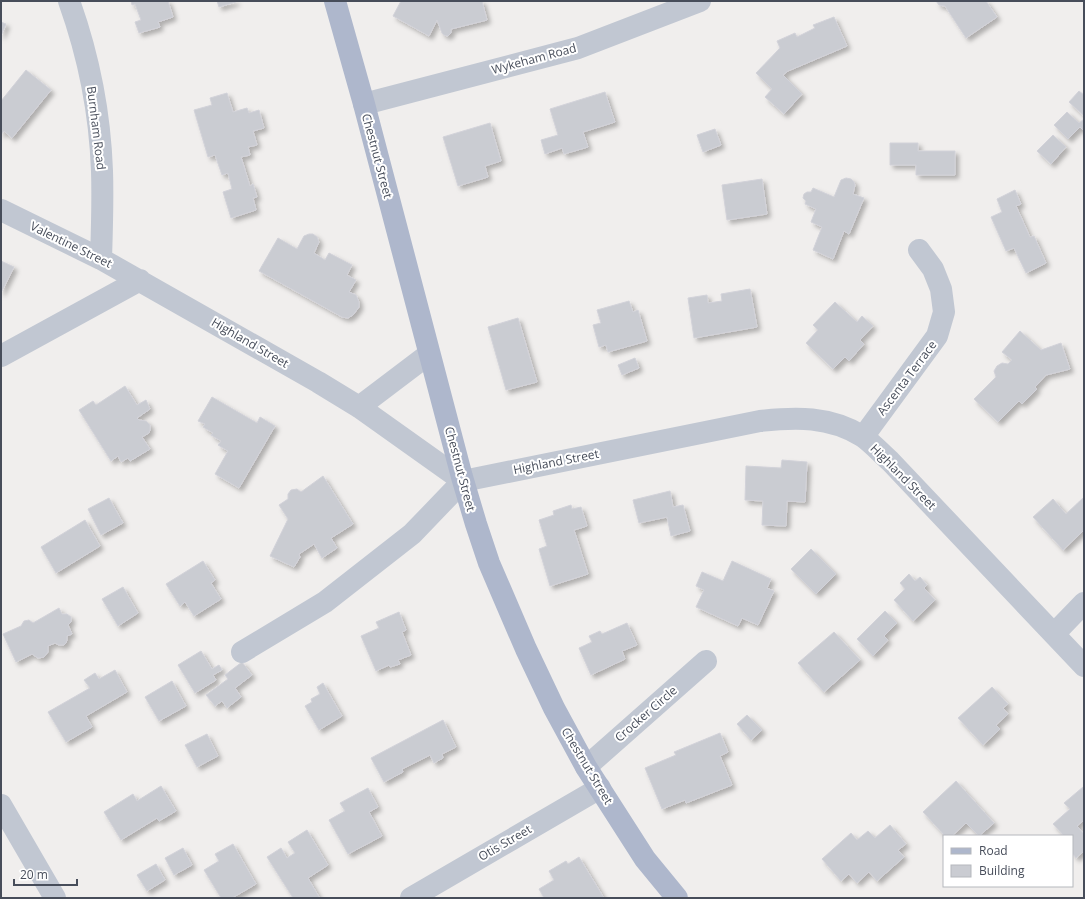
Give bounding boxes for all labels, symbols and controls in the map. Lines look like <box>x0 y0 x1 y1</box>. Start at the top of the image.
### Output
street label: Wykeham Road <box>490 39 578 78</box>
street label: Burnham Road <box>83 85 110 171</box>
street label: Chestnut Street <box>358 112 397 200</box>
street label: Valentine Street <box>27 217 115 272</box>
street label: Highland Street <box>208 314 292 372</box>
street label: Ascenta Terrace <box>873 337 940 419</box>
street label: Chestnut Street <box>441 425 480 513</box>
street label: Highland Street <box>867 440 940 513</box>
street label: Highland Street <box>512 445 600 478</box>
street label: Crocker Circle <box>611 682 681 745</box>
street label: Chestnut Street <box>558 724 617 808</box>
street label: Otis Street <box>475 820 535 865</box>
legend <box>943 835 1073 887</box>
text: Road <box>979 842 1008 859</box>
scale bar <box>14 861 77 887</box>
text: Building <box>979 862 1025 879</box>
text: 20 m <box>20 866 48 883</box>

